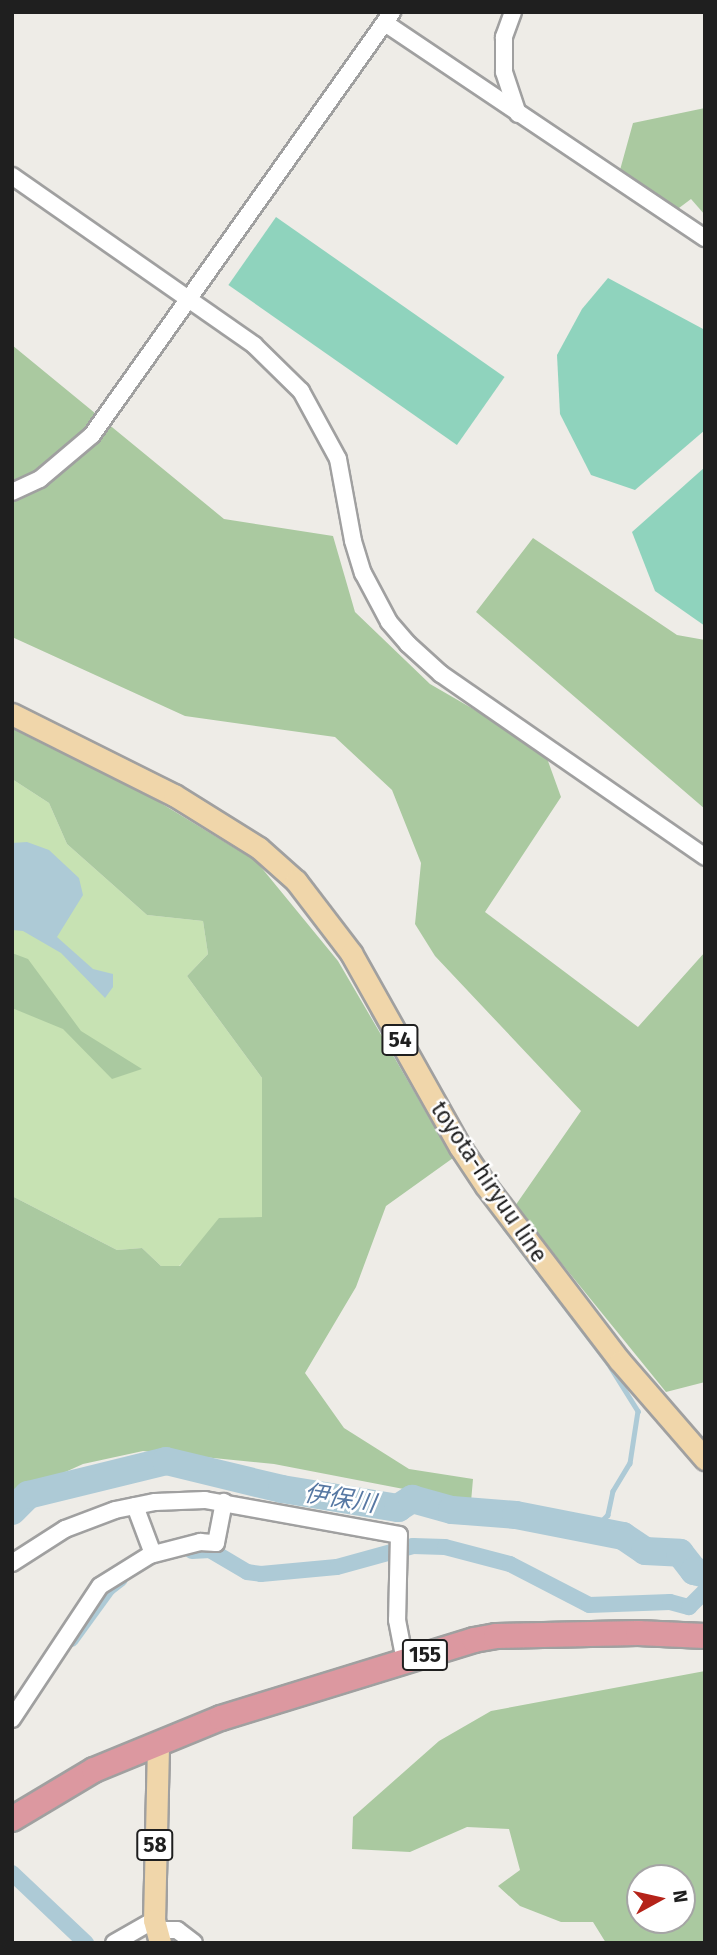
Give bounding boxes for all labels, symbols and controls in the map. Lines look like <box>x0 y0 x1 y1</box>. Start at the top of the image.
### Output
road number: 54 <box>381 1023 419 1058</box>
street label: toyota-hiryuu line <box>425 1096 553 1268</box>
water label: 伊保川 <box>302 1479 378 1519</box>
road number: 155 <box>400 1638 450 1672</box>
road number: 58 <box>136 1828 174 1862</box>
north arrow <box>626 1864 696 1934</box>
text: N <box>668 1888 693 1904</box>

